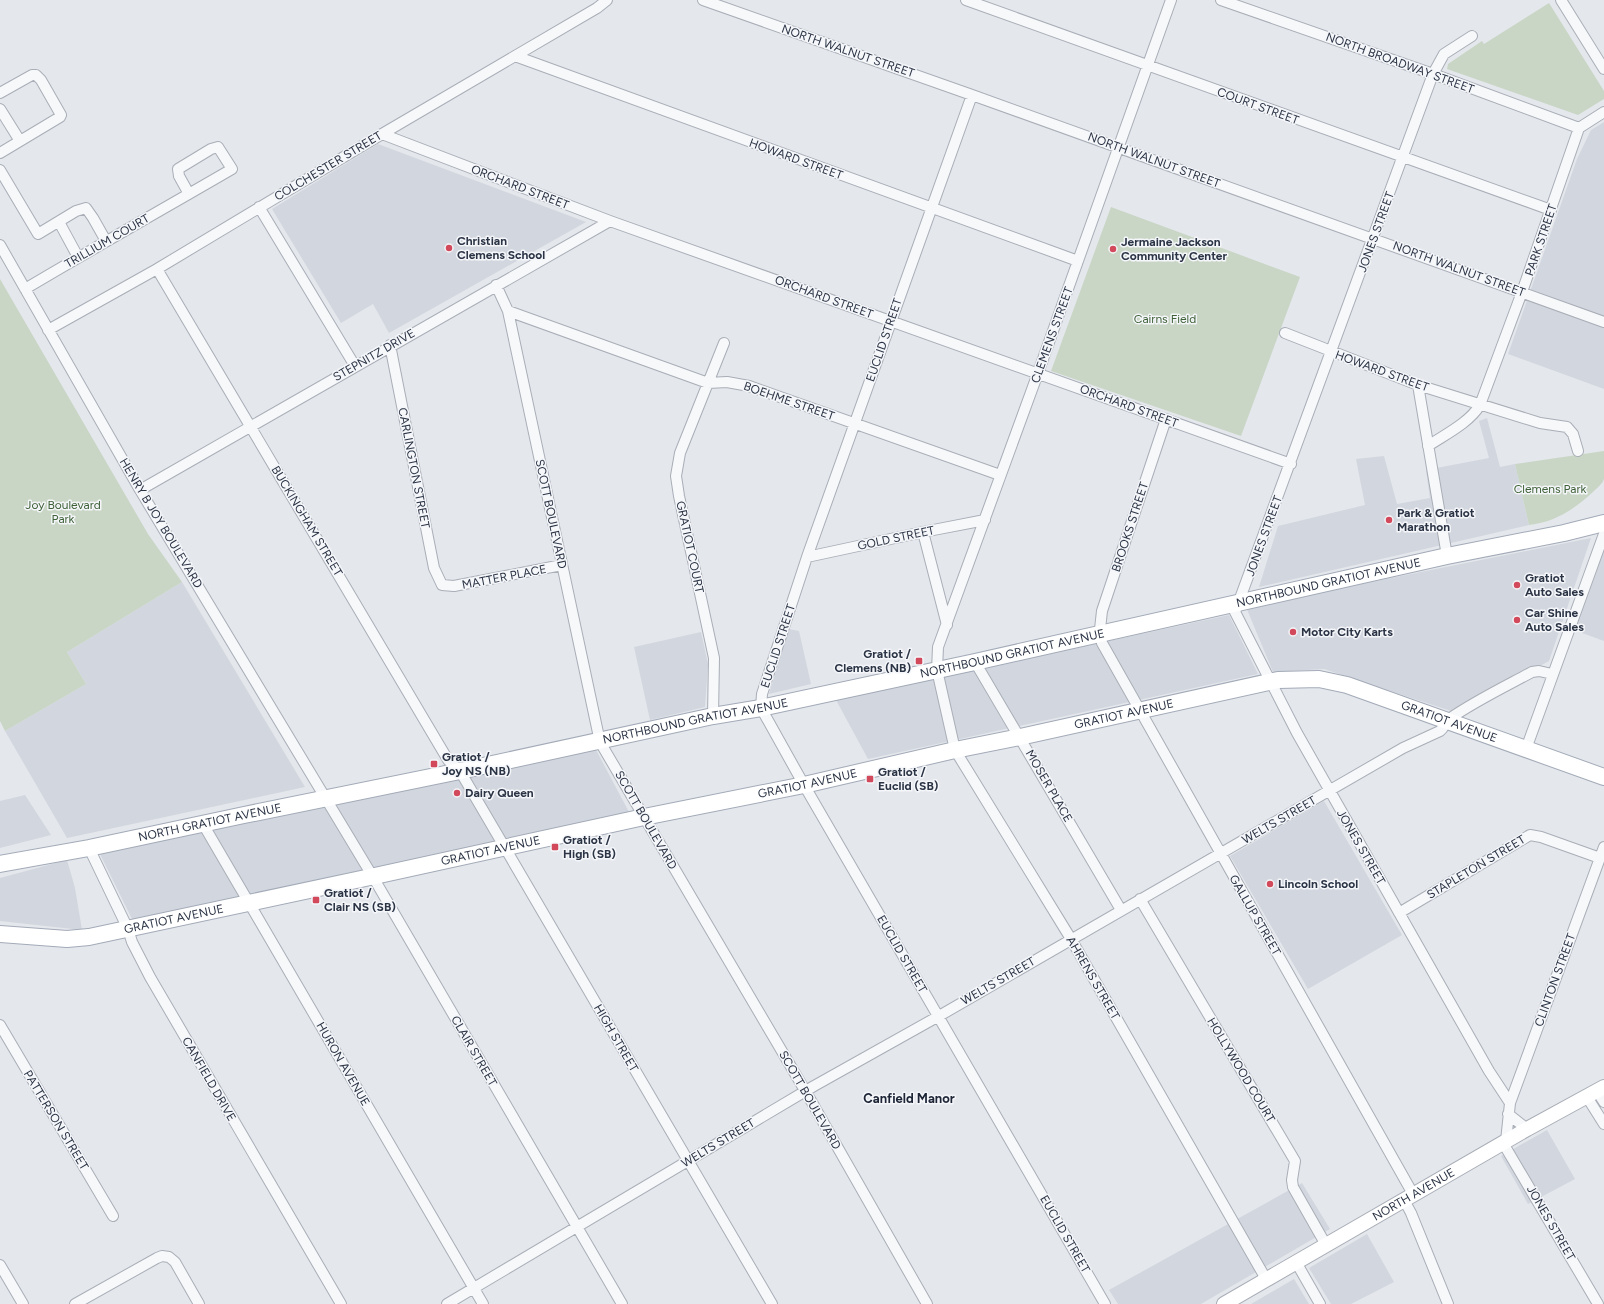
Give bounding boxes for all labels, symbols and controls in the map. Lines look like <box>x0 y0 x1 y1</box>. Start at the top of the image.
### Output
street label: NORTH WALNUT STREET <box>780 22 917 80</box>
street label: NORTH BROADWAY STREET <box>1324 30 1476 97</box>
street label: COURT STREET <box>1215 85 1301 127</box>
street label: COLCHESTER STREET <box>272 128 385 204</box>
street label: NORTH WALNUT STREET <box>1086 130 1222 191</box>
street label: HOWARD STREET <box>747 136 845 183</box>
street label: ORCHARD STREET <box>469 162 571 212</box>
street label: JONES STREET <box>1355 190 1397 274</box>
street label: PARK STREET <box>1522 202 1560 278</box>
street label: TRILLIUM COURT <box>62 211 152 271</box>
place label: Christian Clemens School <box>457 234 545 262</box>
place label: Jermaine Jackson Community Center <box>1121 235 1227 263</box>
street label: NORTH WALNUT STREET <box>1391 239 1527 300</box>
marker: Christian Clemens School <box>444 243 454 253</box>
marker: Jermaine Jackson Community Center <box>1108 244 1118 254</box>
street label: ORCHARD STREET <box>773 273 875 321</box>
street label: CLEMENS STREET <box>1028 285 1076 385</box>
street label: EUCLID STREET <box>863 296 905 384</box>
park label: Cairns Field <box>1134 312 1196 326</box>
street label: STEPNITZ DRIVE <box>331 326 417 384</box>
street label: HOWARD STREET <box>1333 348 1431 395</box>
street label: BOEHME STREET <box>742 379 837 423</box>
street label: ORCHARD STREET <box>1078 382 1180 430</box>
street label: CARLINGTON STREET <box>395 406 433 530</box>
street label: HENRY B JOY BOULEVARD <box>117 455 205 591</box>
street label: SCOTT BOULEVARD <box>533 458 569 570</box>
street label: BUCKINGHAM STREET <box>269 463 346 579</box>
street label: BROOKS STREET <box>1109 480 1151 574</box>
park label: Clemens Park <box>1514 482 1587 496</box>
street label: JONES STREET <box>1243 494 1285 578</box>
park label: Joy Boulevard Park <box>25 498 101 526</box>
street label: GRATIOT COURT <box>673 500 707 595</box>
place label: Park & Gratiot Marathon <box>1397 506 1475 534</box>
marker: Park & Gratiot Marathon <box>1384 515 1394 525</box>
street label: GOLD STREET <box>856 523 936 553</box>
street label: NORTHBOUND GRATIOT AVENUE <box>1235 555 1422 610</box>
street label: MATTER PLACE <box>461 562 547 592</box>
place label: Gratiot Auto Sales <box>1525 571 1584 599</box>
marker: Gratiot Auto Sales <box>1512 580 1522 590</box>
street label: EUCLID STREET <box>758 602 798 690</box>
place label: Car Shine Auto Sales <box>1525 606 1584 634</box>
marker: Car Shine Auto Sales <box>1512 615 1522 625</box>
place label: Motor City Karts <box>1301 625 1393 639</box>
street label: NORTHBOUND GRATIOT AVENUE <box>919 626 1106 681</box>
marker: Motor City Karts <box>1288 627 1298 637</box>
place label: Gratiot / Clemens (NB) <box>835 647 911 675</box>
marker: Gratiot / Clemens (NB) <box>914 656 924 666</box>
street label: NORTHBOUND GRATIOT AVENUE <box>602 695 789 747</box>
street label: GRATIOT AVENUE <box>1073 696 1175 732</box>
street label: GRATIOT AVENUE <box>1399 698 1499 745</box>
street label: MOSER PLACE <box>1023 747 1075 825</box>
place label: Gratiot / Joy NS (NB) <box>442 750 511 778</box>
marker: Gratiot / Joy NS (NB) <box>429 759 439 769</box>
place label: Gratiot / Euclid (SB) <box>878 765 939 793</box>
street label: GRATIOT AVENUE <box>757 766 859 801</box>
street label: SCOTT BOULEVARD <box>612 768 680 872</box>
marker: Gratiot / Euclid (SB) <box>865 774 875 784</box>
place label: Dairy Queen <box>465 786 534 800</box>
marker: Dairy Queen <box>452 788 462 798</box>
street label: WELTS STREET <box>1239 793 1319 847</box>
street label: NORTH GRATIOT AVENUE <box>137 801 283 844</box>
street label: JONES STREET <box>1334 807 1388 887</box>
street label: STAPLETON STREET <box>1424 832 1528 902</box>
street label: GRATIOT AVENUE <box>440 833 541 868</box>
place label: Gratiot / High (SB) <box>563 833 616 861</box>
marker: Gratiot / High (SB) <box>550 842 560 852</box>
street label: GALLUP STREET <box>1226 872 1284 958</box>
place label: Lincoln School <box>1278 877 1358 891</box>
marker: Lincoln School <box>1265 879 1275 889</box>
place label: Gratiot / Clair NS (SB) <box>324 886 396 914</box>
marker: Gratiot / Clair NS (SB) <box>311 895 321 905</box>
street label: GRATIOT AVENUE <box>123 902 225 936</box>
street label: EUCLID STREET <box>874 913 930 996</box>
street label: CLINTON STREET <box>1532 931 1578 1028</box>
street label: AHRENS STREET <box>1064 934 1123 1022</box>
street label: WELTS STREET <box>958 954 1038 1008</box>
street label: HIGH STREET <box>591 1002 641 1075</box>
street label: CLAIR STREET <box>448 1013 500 1089</box>
street label: HOLLYWOOD COURT <box>1204 1015 1278 1125</box>
street label: HURON AVENUE <box>313 1020 373 1108</box>
street label: CANFIELD DRIVE <box>179 1034 239 1124</box>
street label: SCOTT BOULEVARD <box>776 1048 844 1152</box>
street label: PATTERSON STREET <box>21 1068 92 1173</box>
district label: Canfield Manor <box>863 1091 955 1106</box>
street label: WELTS STREET <box>679 1115 758 1170</box>
street label: NORTH AVENUE <box>1370 1165 1457 1224</box>
street label: JONES STREET <box>1524 1183 1578 1263</box>
street label: EUCLID STREET <box>1037 1193 1093 1276</box>

